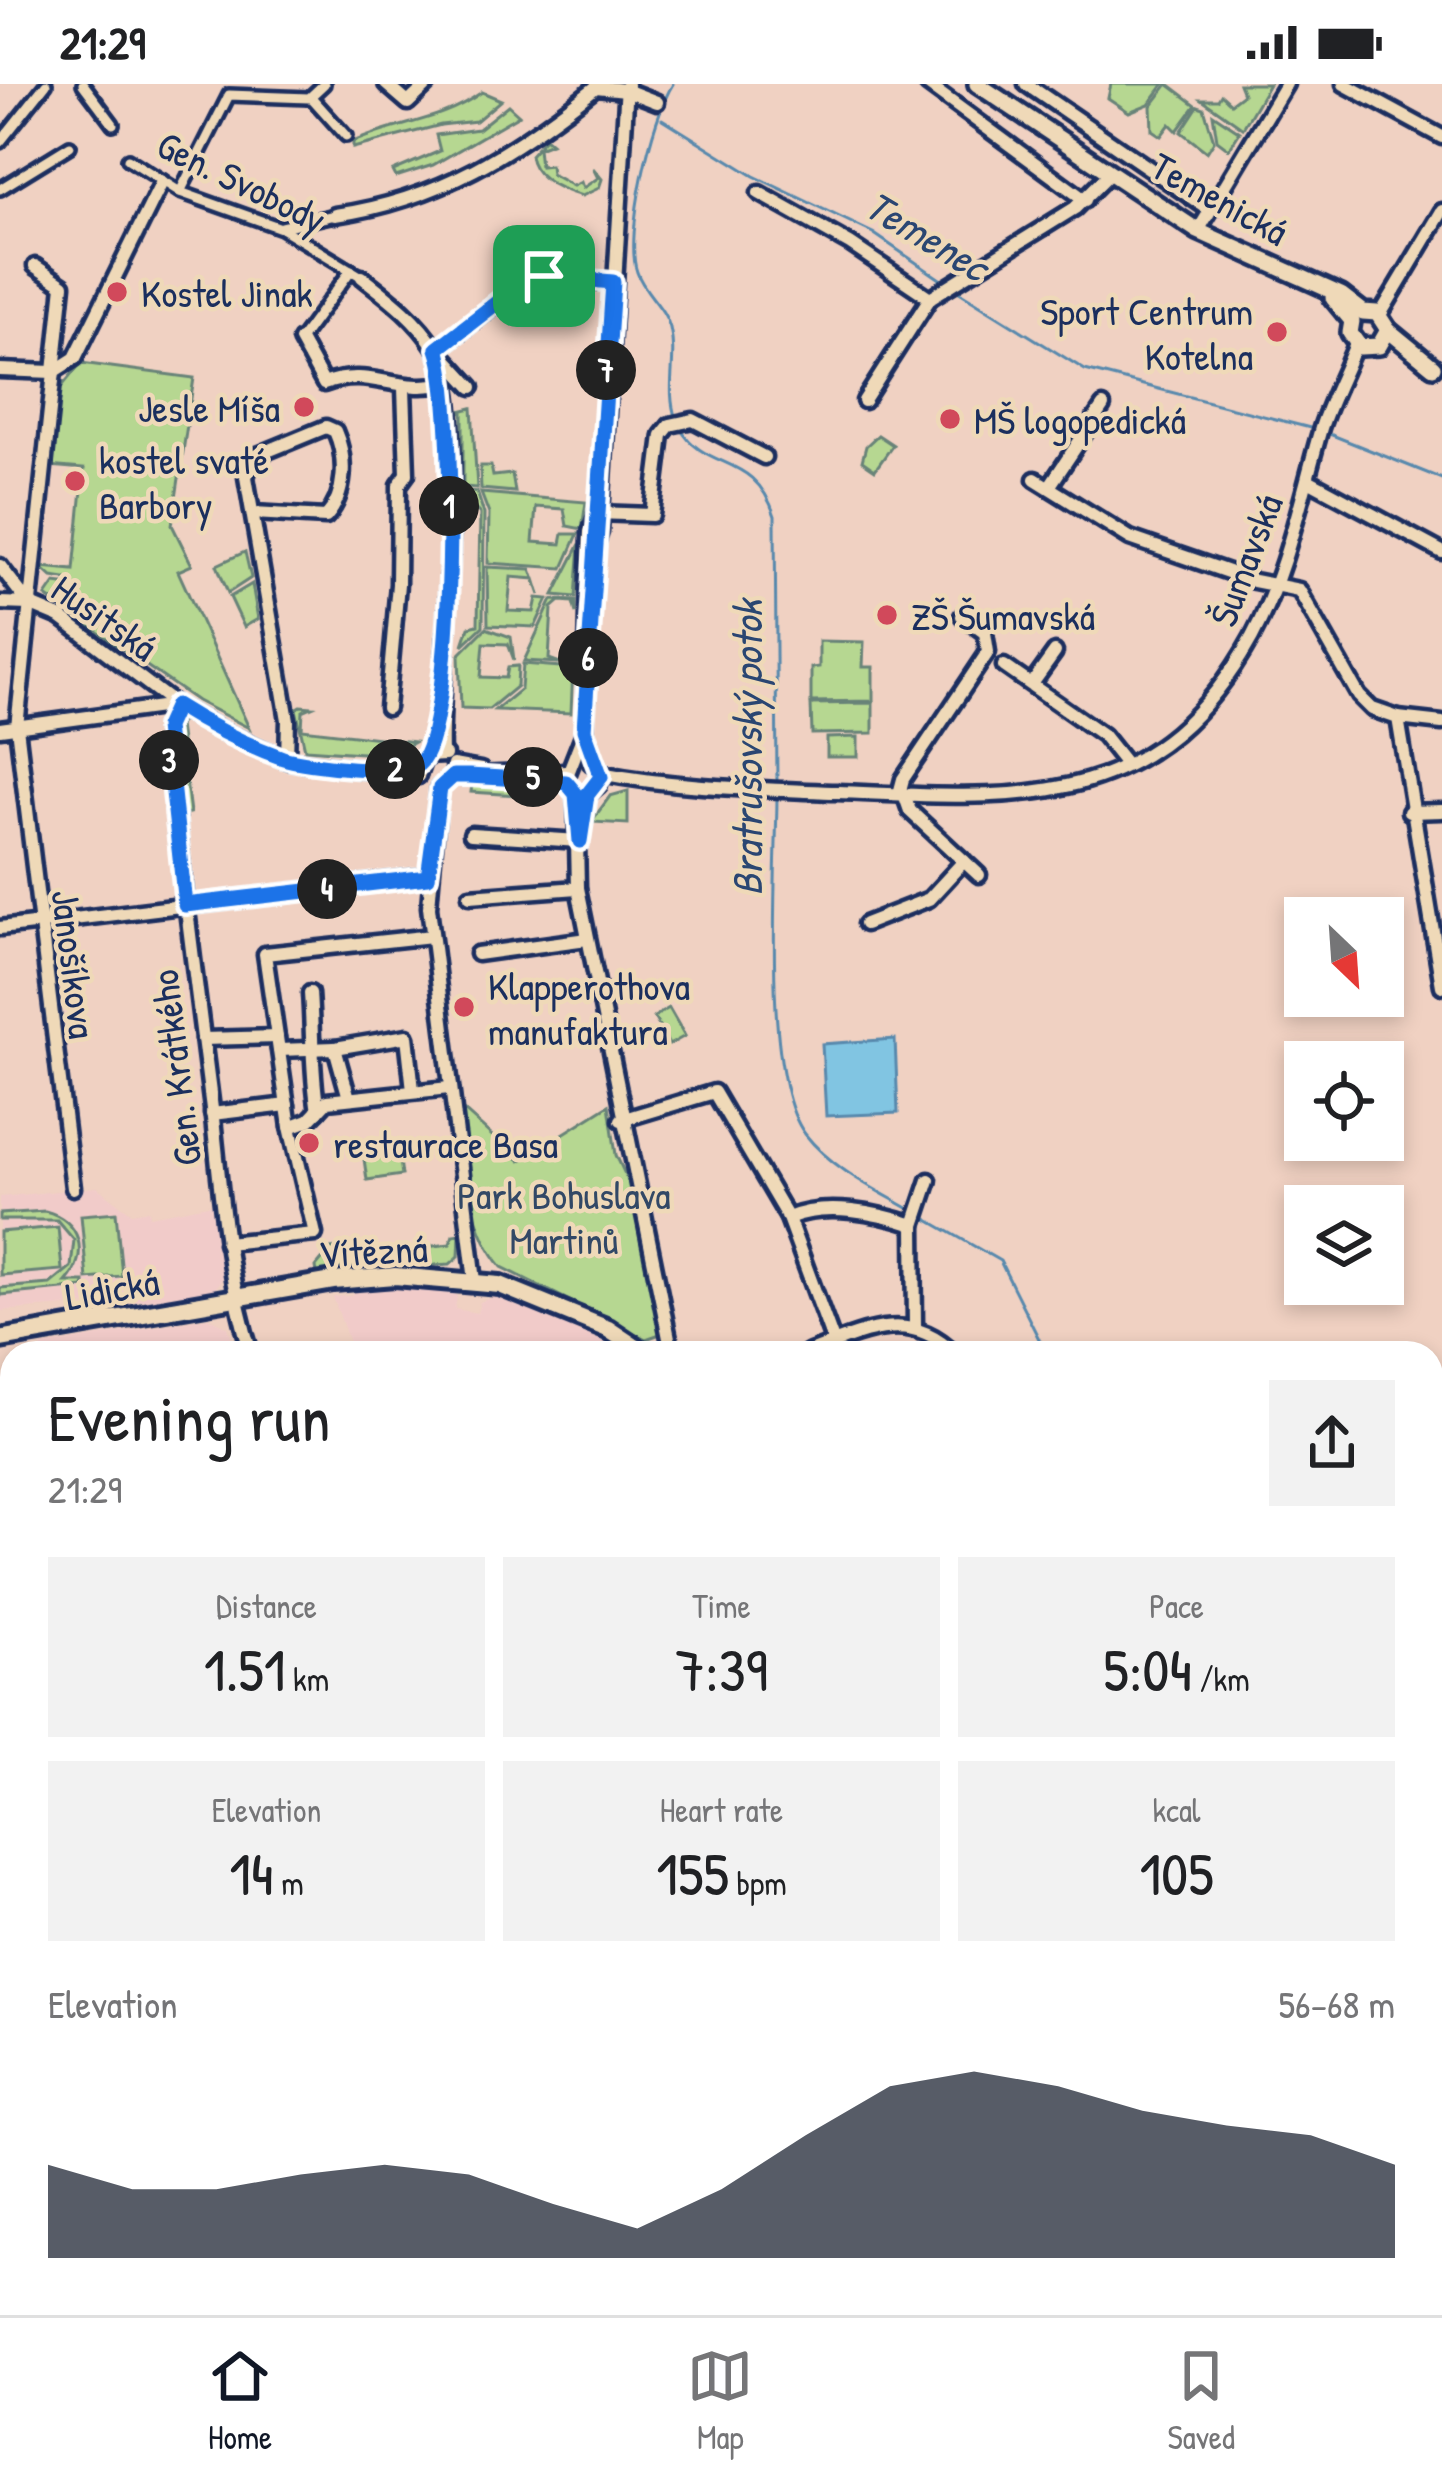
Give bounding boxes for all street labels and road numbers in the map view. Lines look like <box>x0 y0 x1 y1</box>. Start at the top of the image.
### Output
street label: Gen. Svobody <box>149 117 335 245</box>
street label: Temenická <box>1142 139 1298 257</box>
street label: Šumavská <box>1196 486 1294 634</box>
street label: Husitská <box>42 562 168 672</box>
street label: Janošíkova <box>40 887 110 1041</box>
street label: Gen. Krátkého <box>137 967 213 1169</box>
street label: Vítězná <box>317 1221 429 1279</box>
street label: Lidická <box>61 1254 163 1322</box>

